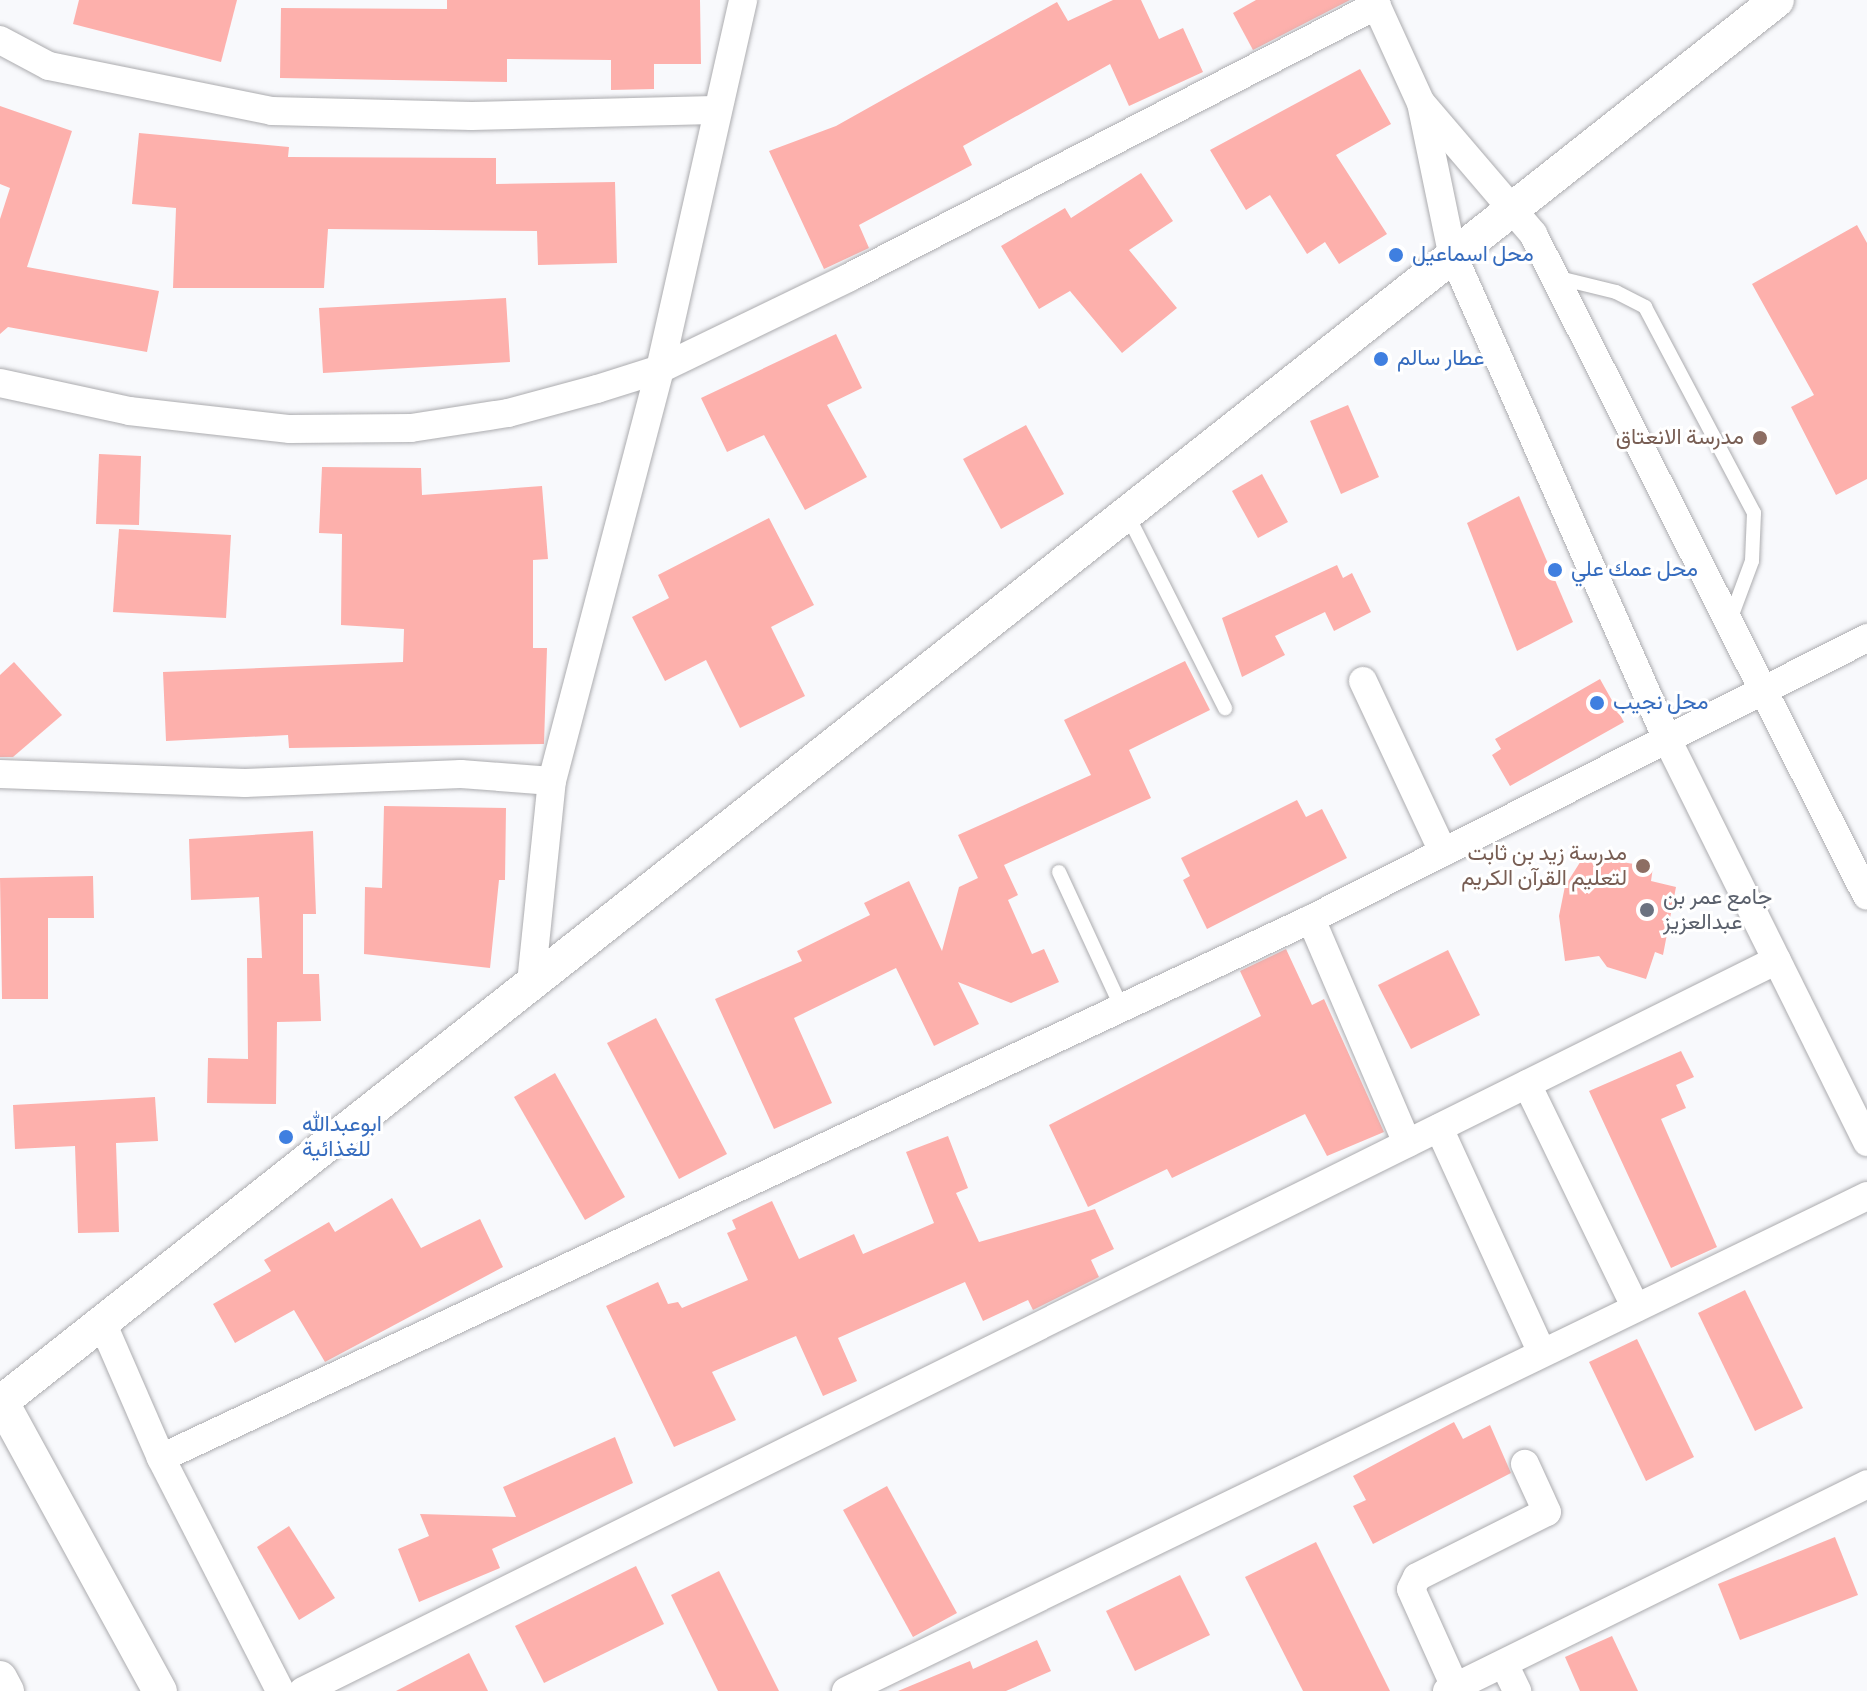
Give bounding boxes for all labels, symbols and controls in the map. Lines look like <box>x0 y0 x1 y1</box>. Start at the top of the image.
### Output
place label: محل اسماعيل <box>1412 242 1534 268</box>
marker: محل اسماعيل <box>1387 246 1405 264</box>
place label: عطار سالم <box>1397 346 1484 372</box>
marker: عطار سالم <box>1372 350 1390 368</box>
place label: مدرسة الانعتاق <box>1616 425 1744 451</box>
marker: مدرسة الانعتاق <box>1751 429 1769 447</box>
place label: محل عمك علي <box>1571 557 1698 583</box>
marker: محل عمك علي <box>1546 561 1564 579</box>
place label: محل نجيب <box>1613 690 1709 716</box>
marker: محل نجيب <box>1588 694 1606 712</box>
place label: مدرسة زيد بن ثابت لتعليم القرآن الكريم <box>1461 840 1627 892</box>
marker: مدرسة زيد بن ثابت لتعليم القرآن الكريم <box>1634 857 1652 875</box>
place label: جامع عمر بن عبدالعزيز <box>1663 884 1772 936</box>
marker: جامع عمر بن عبدالعزيز <box>1638 901 1656 919</box>
place label: ابوعبدالله للغذائية <box>302 1111 382 1162</box>
marker: ابوعبدالله للغذائية <box>277 1128 295 1146</box>

